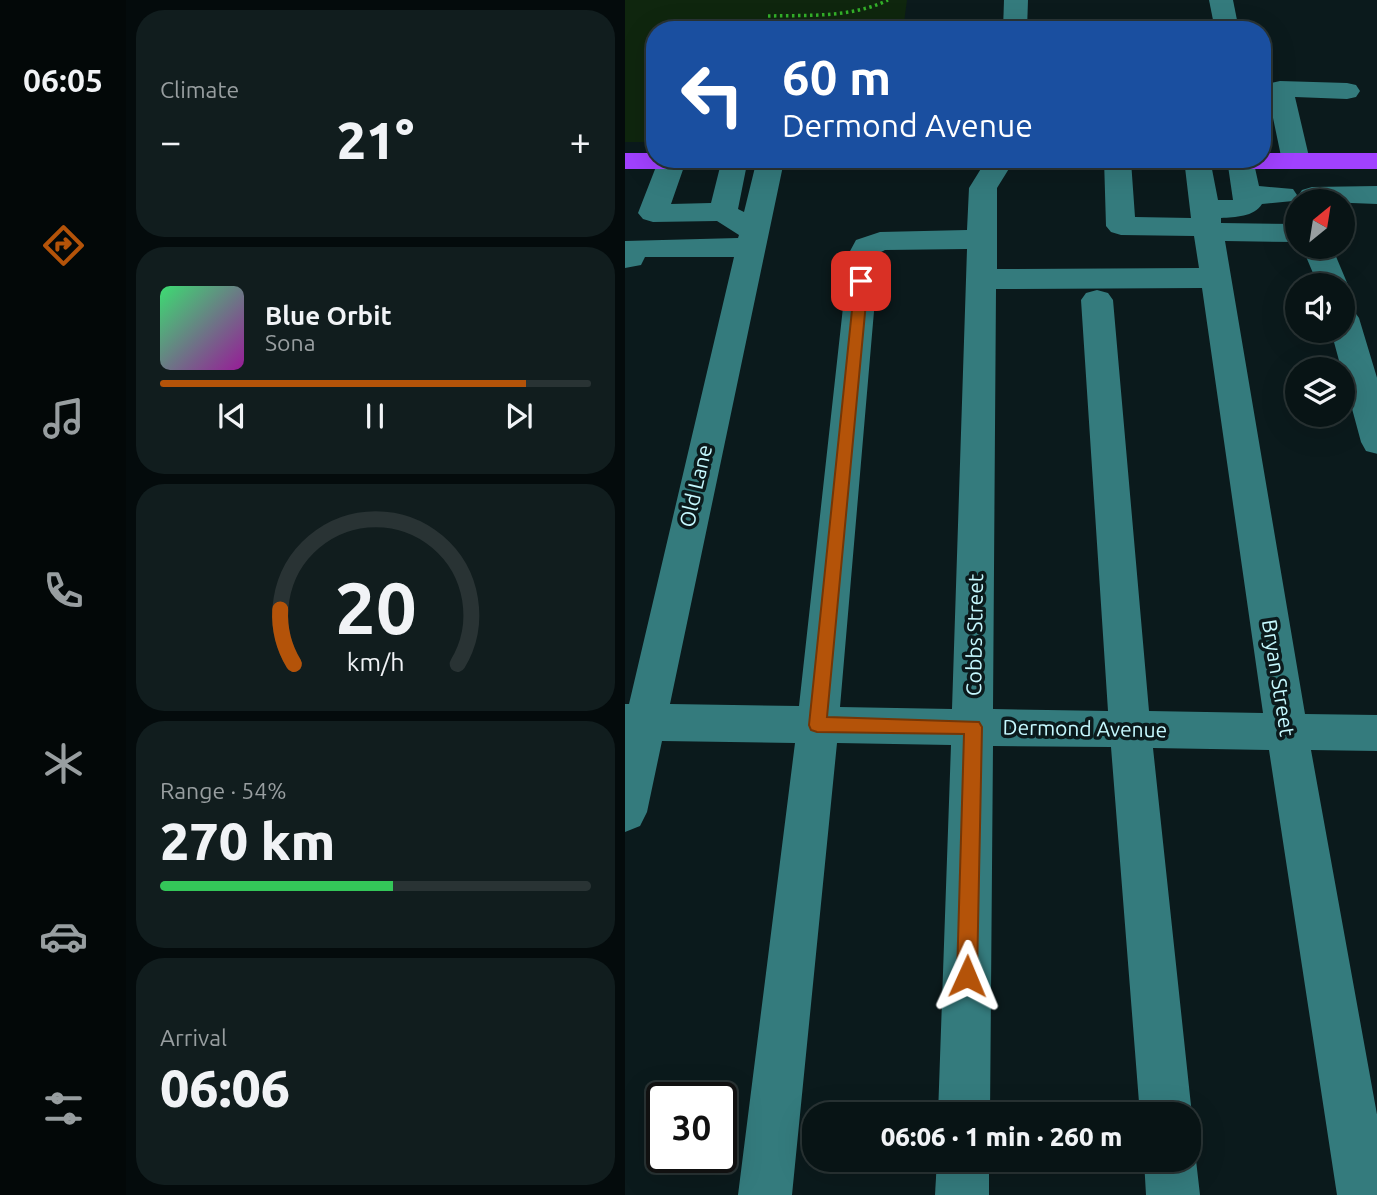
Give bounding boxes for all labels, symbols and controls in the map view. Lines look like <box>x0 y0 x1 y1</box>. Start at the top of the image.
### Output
icon: left <box>667 49 758 140</box>
text: 60 m <box>782 49 891 104</box>
text: 06:05 <box>23 62 103 98</box>
text: Climate <box>160 77 239 102</box>
text: Dermond Avenue <box>782 107 1033 143</box>
text: 21° <box>337 111 414 169</box>
text: − <box>160 120 181 162</box>
text: + <box>570 120 591 162</box>
north arrow <box>1285 189 1355 259</box>
map controls <box>1285 189 1355 427</box>
icon: directions <box>39 221 88 270</box>
pin <box>831 251 891 311</box>
icon: arrive <box>842 262 880 300</box>
button: sound <box>1285 273 1355 343</box>
text: Blue Orbit <box>265 301 392 330</box>
text: Sona <box>265 330 315 355</box>
button: layers <box>1285 357 1355 427</box>
icon: music <box>39 394 88 443</box>
icon: previous <box>213 397 251 435</box>
icon: pause <box>356 397 394 435</box>
icon: next <box>500 397 538 435</box>
street label: Old Lane <box>674 442 716 529</box>
icon: phone <box>39 566 88 615</box>
text: 20 <box>334 566 417 648</box>
street label: Cobbs Street <box>961 574 987 696</box>
street label: Bryan Street <box>1258 618 1300 738</box>
text: km/h <box>347 647 404 675</box>
street label: Dermond Avenue <box>1003 715 1168 741</box>
icon: climate <box>39 739 88 788</box>
text: Range · 54% <box>160 778 287 803</box>
text: 270 km <box>160 812 335 870</box>
icon: car <box>39 912 88 961</box>
position arrow <box>930 939 1004 1013</box>
text: Arrival <box>160 1025 227 1050</box>
text: 06:06 <box>160 1059 290 1117</box>
speed limit sign: 30 <box>646 1082 737 1173</box>
icon: filters <box>39 1084 88 1133</box>
text: 06:06 · 1 min · 260 m <box>881 1122 1122 1151</box>

